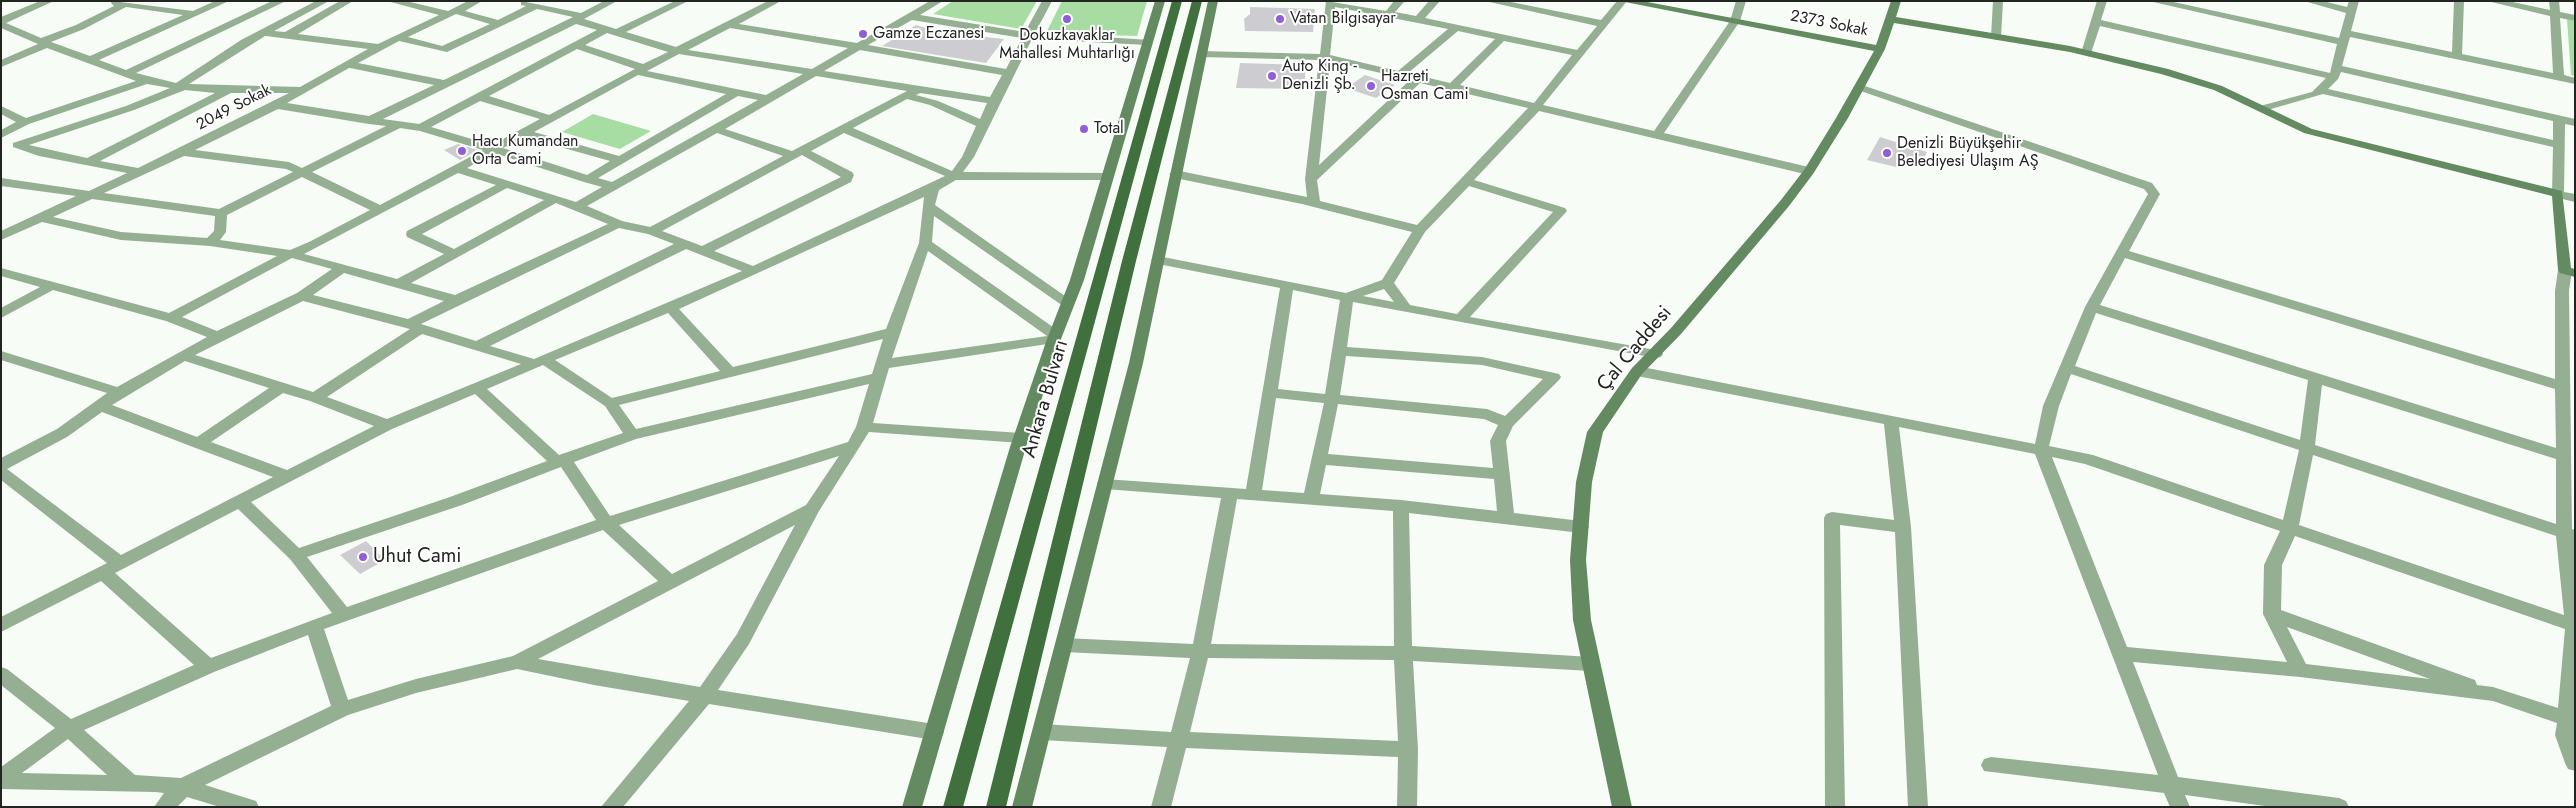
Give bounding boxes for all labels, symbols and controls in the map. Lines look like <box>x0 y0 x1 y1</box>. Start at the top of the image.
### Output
street label: 2373 Sokak <box>1788 7 1870 41</box>
place label: Vatan Bilgisayar <box>1290 9 1396 29</box>
marker: Dokuzkavaklar Mahallesi Muhtarlığı <box>1061 13 1073 25</box>
marker: Vatan Bilgisayar <box>1274 13 1286 25</box>
place label: Gamze Eczanesi <box>873 24 984 44</box>
place label: Dokuzkavaklar Mahallesi Muhtarlığı <box>999 26 1135 64</box>
marker: Gamze Eczanesi <box>857 28 869 40</box>
place label: Auto King - Denizli Şb. <box>1282 57 1357 95</box>
place label: Hazreti Osman Cami <box>1381 67 1469 105</box>
marker: Auto King - Denizli Şb. <box>1266 70 1278 82</box>
marker: Hazreti Osman Cami <box>1365 80 1377 92</box>
street label: 2049 Sokak <box>193 81 275 135</box>
place label: Total <box>1094 119 1124 139</box>
marker: Total <box>1078 123 1090 135</box>
place label: Hacı Kumandan Orta Cami <box>472 132 578 170</box>
place label: Denizli Büyükşehir Belediyesi Ulaşım AŞ <box>1897 134 2038 172</box>
marker: Hacı Kumandan Orta Cami <box>456 145 468 157</box>
marker: Denizli Büyükşehir Belediyesi Ulaşım AŞ <box>1881 147 1893 159</box>
street label: Çal Caddesi <box>1593 302 1677 396</box>
street label: Ankara Bulvarı <box>1018 337 1074 461</box>
place label: Uhut Cami <box>373 545 461 569</box>
marker: Uhut Cami <box>357 551 369 563</box>

